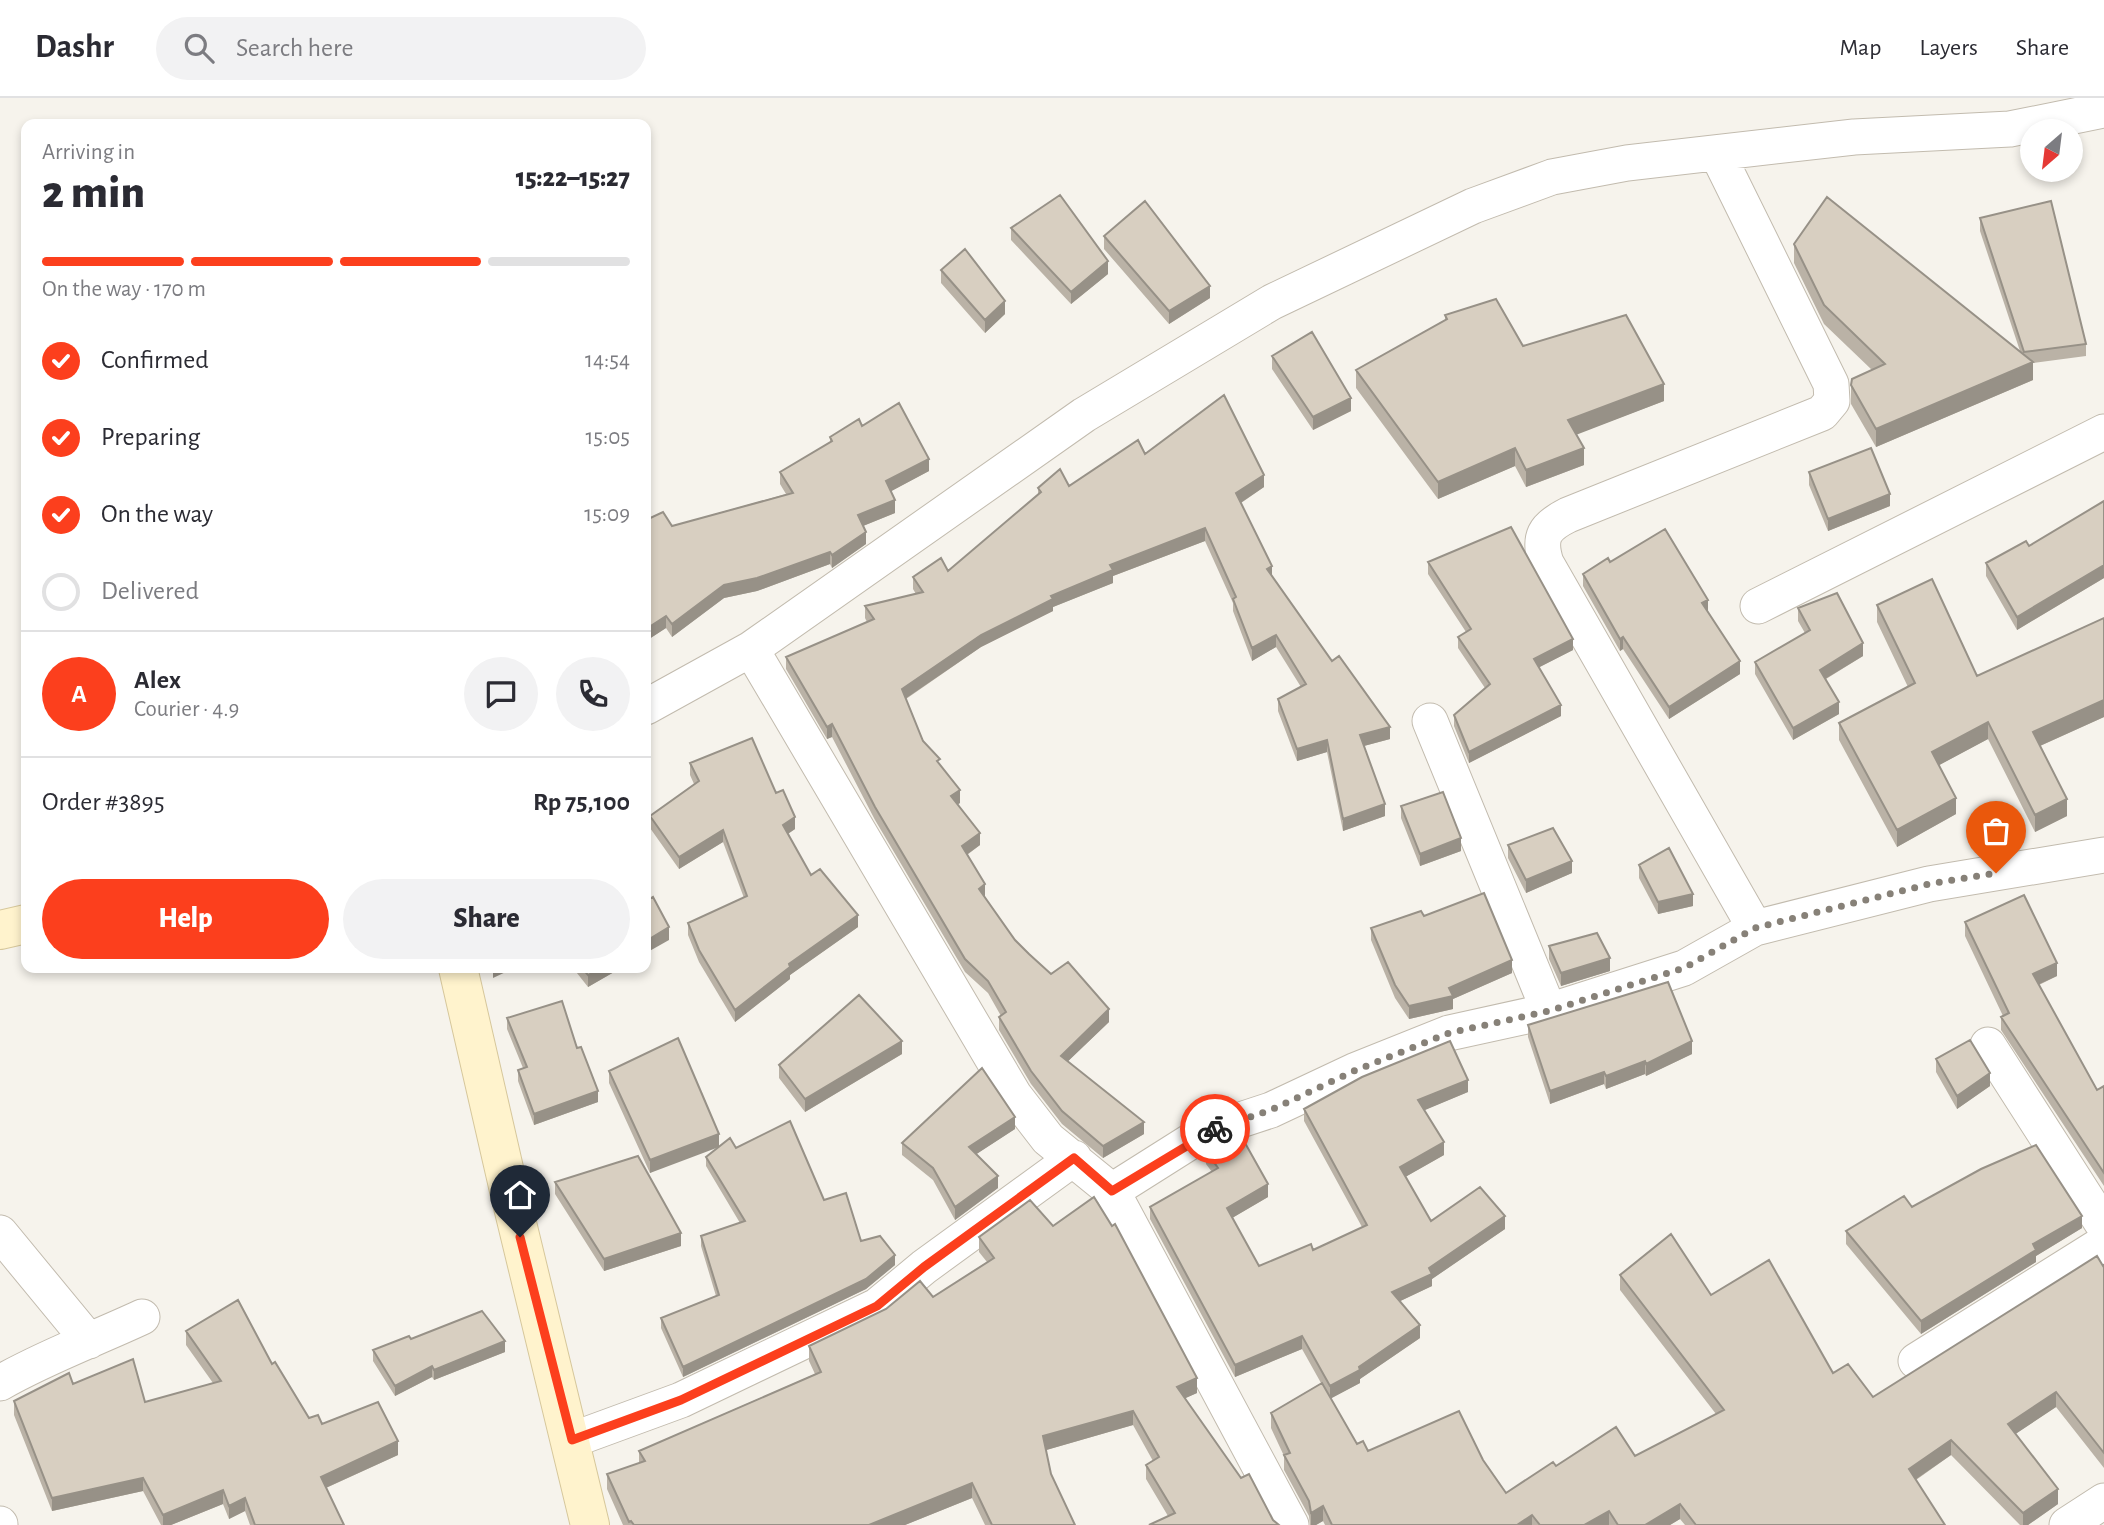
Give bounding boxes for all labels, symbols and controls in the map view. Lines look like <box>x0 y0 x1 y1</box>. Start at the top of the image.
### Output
search box <box>156 17 646 80</box>
icon: search <box>180 29 218 67</box>
text: Dashr <box>35 31 114 64</box>
text: Search here <box>236 35 353 61</box>
text: Map <box>1839 36 1881 60</box>
text: Layers <box>1919 36 1978 60</box>
text: Share <box>2016 36 2069 60</box>
north arrow <box>2020 119 2082 182</box>
map controls <box>2020 119 2083 182</box>
text: Arriving in <box>42 141 135 164</box>
text: 15:22–15:27 <box>516 165 630 191</box>
text: 2 min <box>42 170 145 216</box>
text: On the way · 170 m <box>42 278 206 301</box>
icon: check <box>42 342 80 380</box>
text: Confirmed <box>101 347 209 373</box>
text: 14:54 <box>585 349 630 372</box>
icon: check <box>42 419 80 457</box>
text: Preparing <box>101 424 200 450</box>
text: 15:05 <box>585 426 630 449</box>
icon: check <box>42 496 80 534</box>
text: On the way <box>101 501 213 527</box>
text: 15:09 <box>584 503 630 526</box>
text: Delivered <box>101 578 199 604</box>
button: chat <box>464 657 538 731</box>
button: phone <box>556 657 630 731</box>
text: Alex <box>134 667 181 693</box>
text: A <box>71 681 87 707</box>
text: Courier · 4.9 <box>134 698 239 721</box>
text: Order #3895 <box>42 789 165 815</box>
text: Rp 75,100 <box>533 789 630 815</box>
pin <box>1966 801 2026 873</box>
icon: bag <box>1977 812 2015 850</box>
button: Help <box>42 879 329 959</box>
button: Share <box>343 879 630 959</box>
courier <box>1180 1094 1250 1164</box>
icon: bike <box>1196 1110 1234 1148</box>
pin <box>490 1165 550 1237</box>
icon: home <box>501 1176 539 1214</box>

